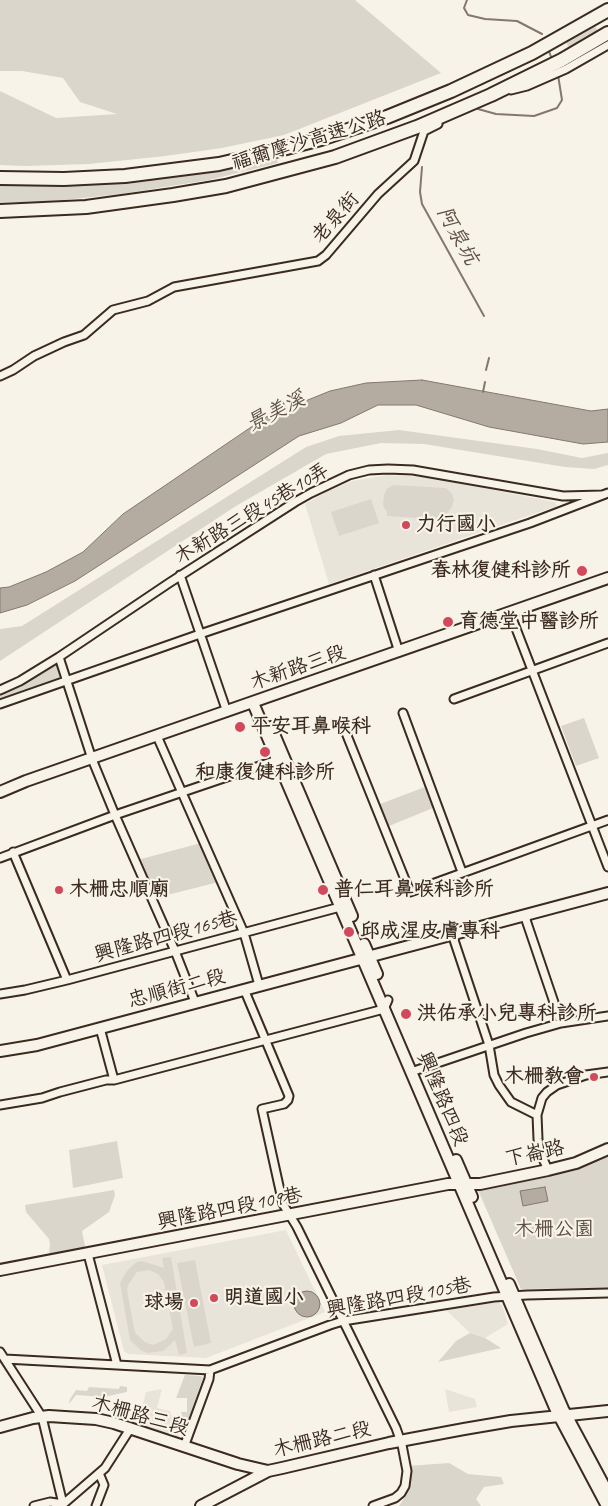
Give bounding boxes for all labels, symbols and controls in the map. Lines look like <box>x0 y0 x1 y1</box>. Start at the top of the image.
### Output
street label: 福爾摩沙高速公路 <box>229 106 389 176</box>
street label: 老泉街 <box>307 187 365 249</box>
water label: 阿泉坑 <box>431 202 483 270</box>
water label: 景美溪 <box>242 386 310 438</box>
street label: 木新路三段45巷10弄 <box>170 458 334 570</box>
place label: 力行國小 <box>416 513 496 537</box>
marker: 力行國小 <box>400 519 412 531</box>
place label: 春林復健科診所 <box>431 559 571 583</box>
marker: 春林復健科診所 <box>575 564 589 578</box>
place label: 育德堂中醫診所 <box>459 610 599 634</box>
marker: 育德堂中醫診所 <box>441 615 455 629</box>
street label: 木新路三段 <box>247 640 349 696</box>
place label: 平安耳鼻喉科 <box>251 715 371 739</box>
marker: 平安耳鼻喉科 <box>233 720 247 734</box>
marker: 和康復健科診所 <box>258 745 272 759</box>
place label: 和康復健科診所 <box>195 761 335 785</box>
place label: 木柵忠順廟 <box>69 878 169 902</box>
place label: 普仁耳鼻喉科診所 <box>334 878 494 902</box>
marker: 普仁耳鼻喉科診所 <box>316 883 330 897</box>
marker: 木柵忠順廟 <box>53 884 65 896</box>
street label: 興隆路四段165巷 <box>92 906 240 968</box>
place label: 邱成湦皮膚專科 <box>360 920 500 944</box>
marker: 邱成湦皮膚專科 <box>342 925 356 939</box>
street label: 忠順街二段 <box>126 964 228 1014</box>
place label: 洪佑承小兒專科診所 <box>417 1002 597 1026</box>
marker: 洪佑承小兒專科診所 <box>399 1007 413 1021</box>
street label: 興隆路四段 <box>411 1048 473 1150</box>
place label: 木柵教會 <box>504 1065 584 1089</box>
marker: 木柵教會 <box>588 1071 600 1083</box>
street label: 下崙路 <box>503 1136 567 1172</box>
street label: 興隆路四段109巷 <box>156 1183 304 1235</box>
park label: 木柵公園 <box>514 1218 594 1242</box>
street label: 興隆路四段105巷 <box>325 1273 473 1323</box>
place label: 明道國小 <box>224 1286 304 1310</box>
place label: 球場 <box>144 1291 184 1315</box>
marker: 明道國小 <box>208 1292 220 1304</box>
marker: 球場 <box>188 1297 200 1309</box>
street label: 木柵路三段 <box>89 1391 191 1441</box>
street label: 木柵路二段 <box>271 1417 373 1463</box>

